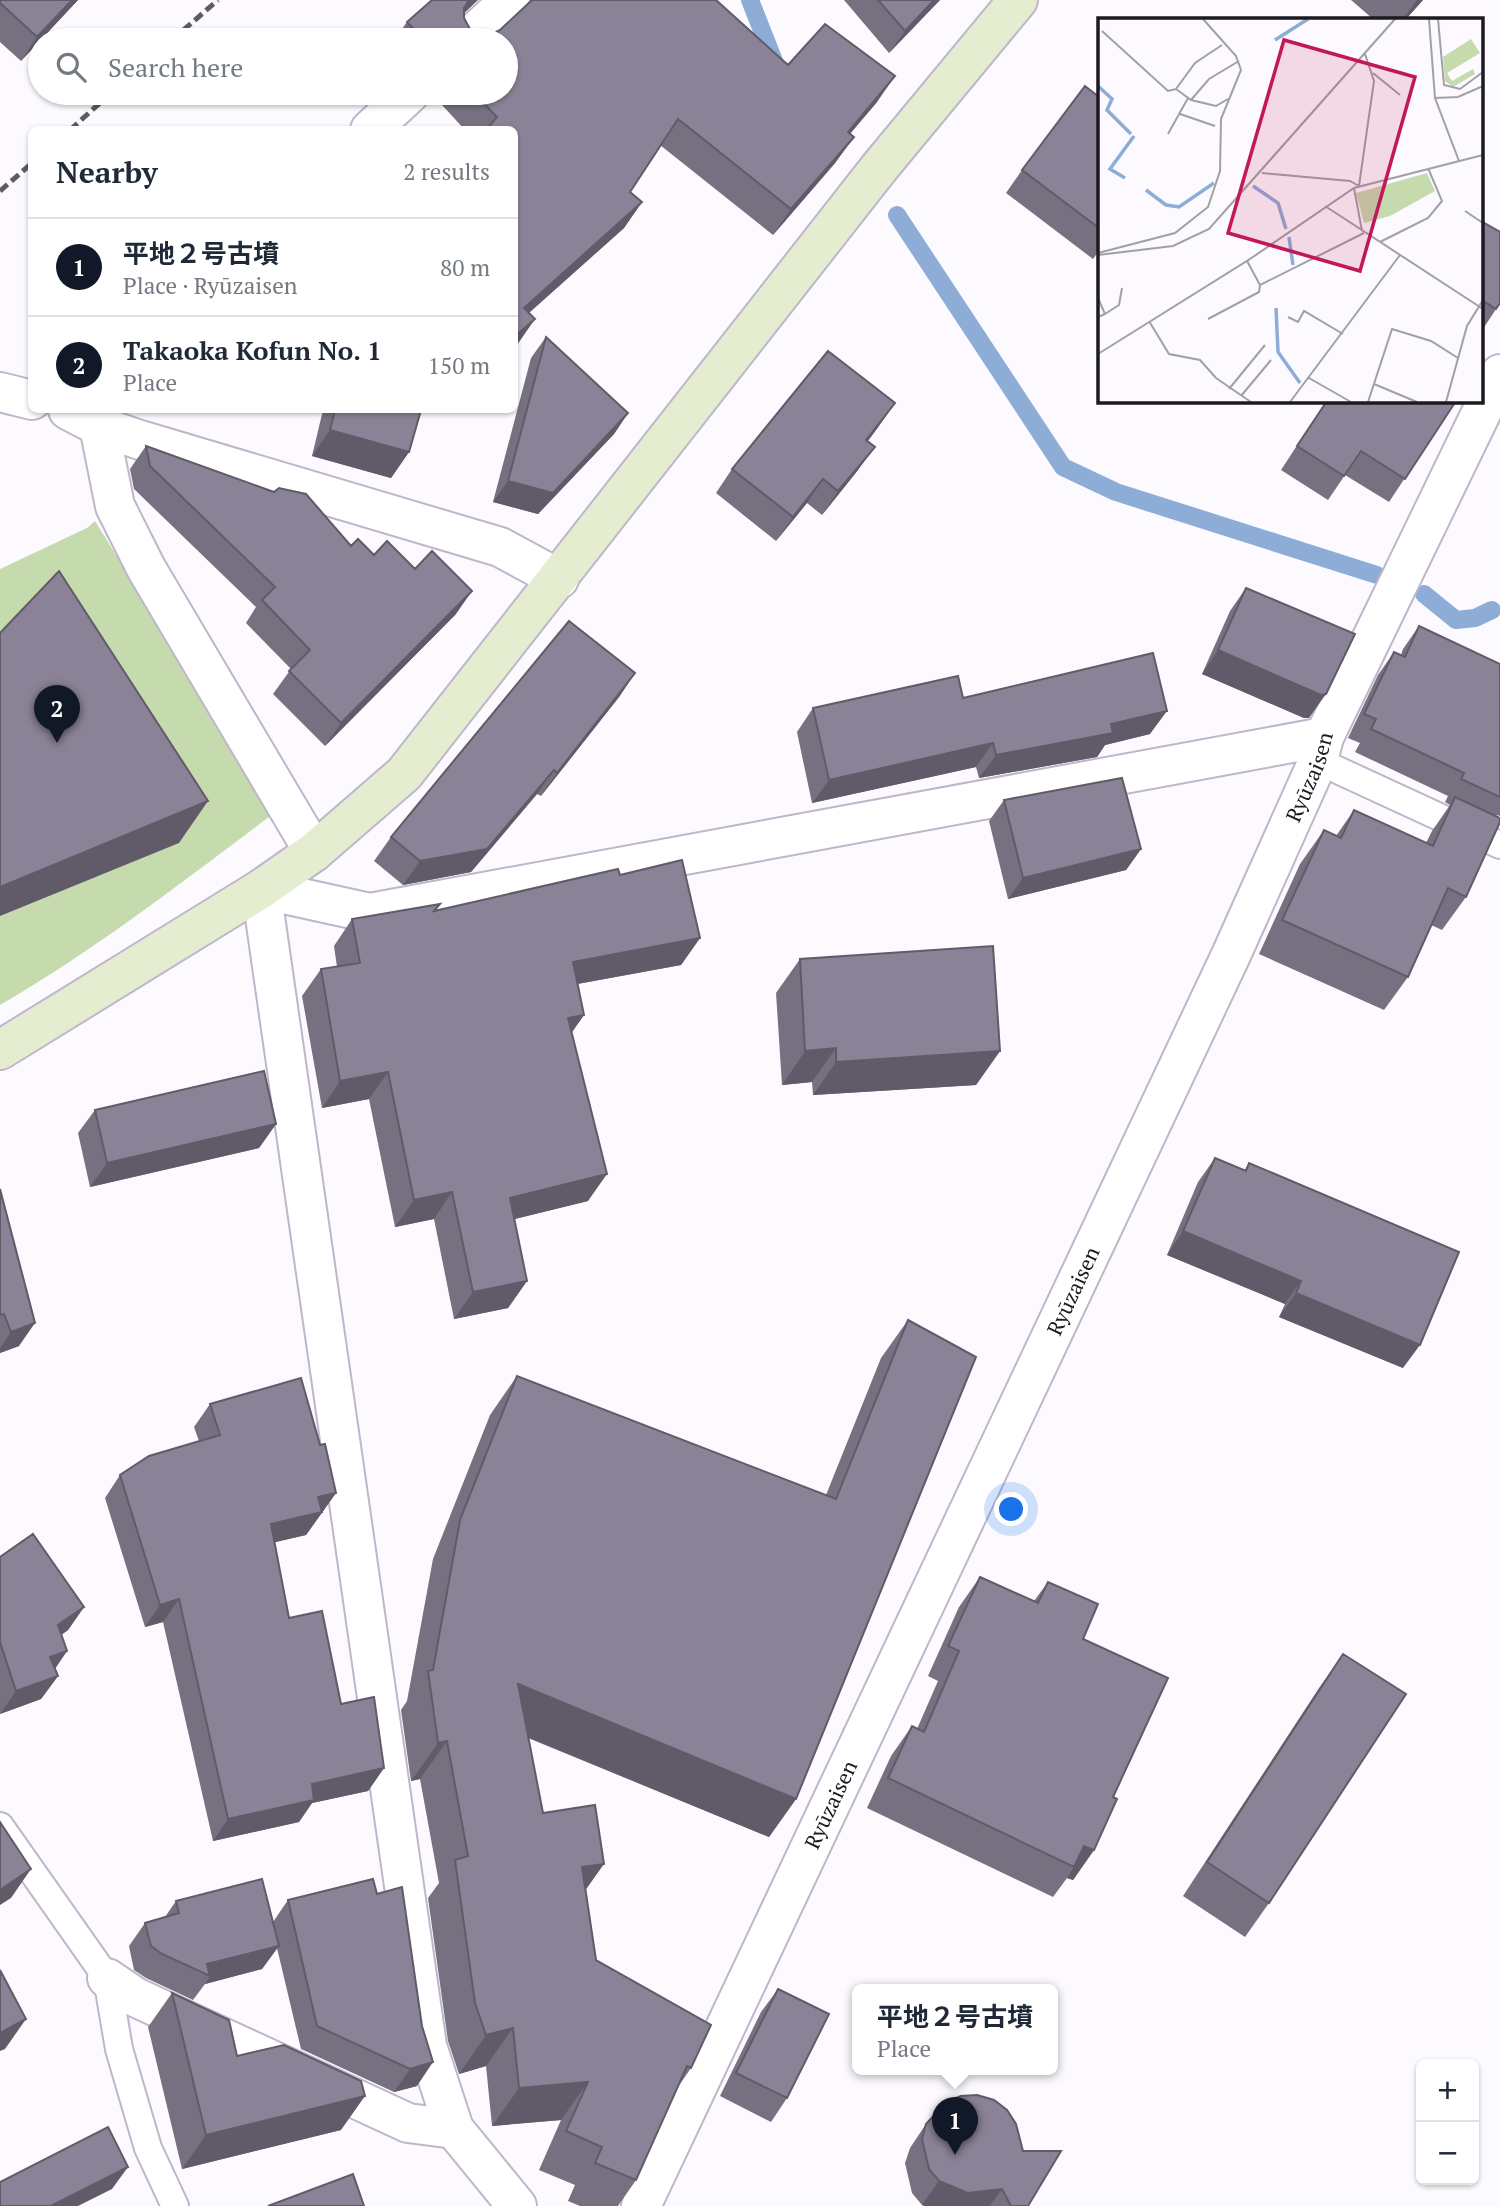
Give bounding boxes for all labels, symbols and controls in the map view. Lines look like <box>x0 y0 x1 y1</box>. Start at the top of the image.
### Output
inset map <box>1098 18 1482 402</box>
search box <box>28 28 518 105</box>
icon: search <box>52 48 90 86</box>
text: Search here <box>108 50 243 84</box>
text: Nearby <box>56 152 158 192</box>
text: 2 results <box>403 156 490 187</box>
text: 平地２号古墳 <box>123 236 279 270</box>
text: 1 <box>73 252 86 283</box>
text: 80 m <box>440 252 490 283</box>
text: Place · Ryūzaisen <box>123 270 297 301</box>
text: Takaoka Kofun No. 1 <box>123 333 382 367</box>
text: 2 <box>73 350 86 381</box>
text: 150 m <box>428 350 490 381</box>
text: Place <box>123 367 177 398</box>
pin: 2 <box>34 685 80 743</box>
street label: Ryūzaisen <box>1279 728 1339 826</box>
street label: Ryūzaisen <box>1040 1241 1106 1339</box>
your location <box>994 1492 1028 1526</box>
street label: Ryūzaisen <box>798 1755 863 1853</box>
popup <box>852 1984 1058 2075</box>
text: 平地２号古墳 <box>877 1999 1033 2033</box>
text: Place <box>877 2033 931 2064</box>
map controls <box>1416 2059 1479 2185</box>
button: + <box>1416 2059 1479 2122</box>
pin: 1 <box>932 2097 978 2155</box>
button: − <box>1416 2122 1479 2185</box>

